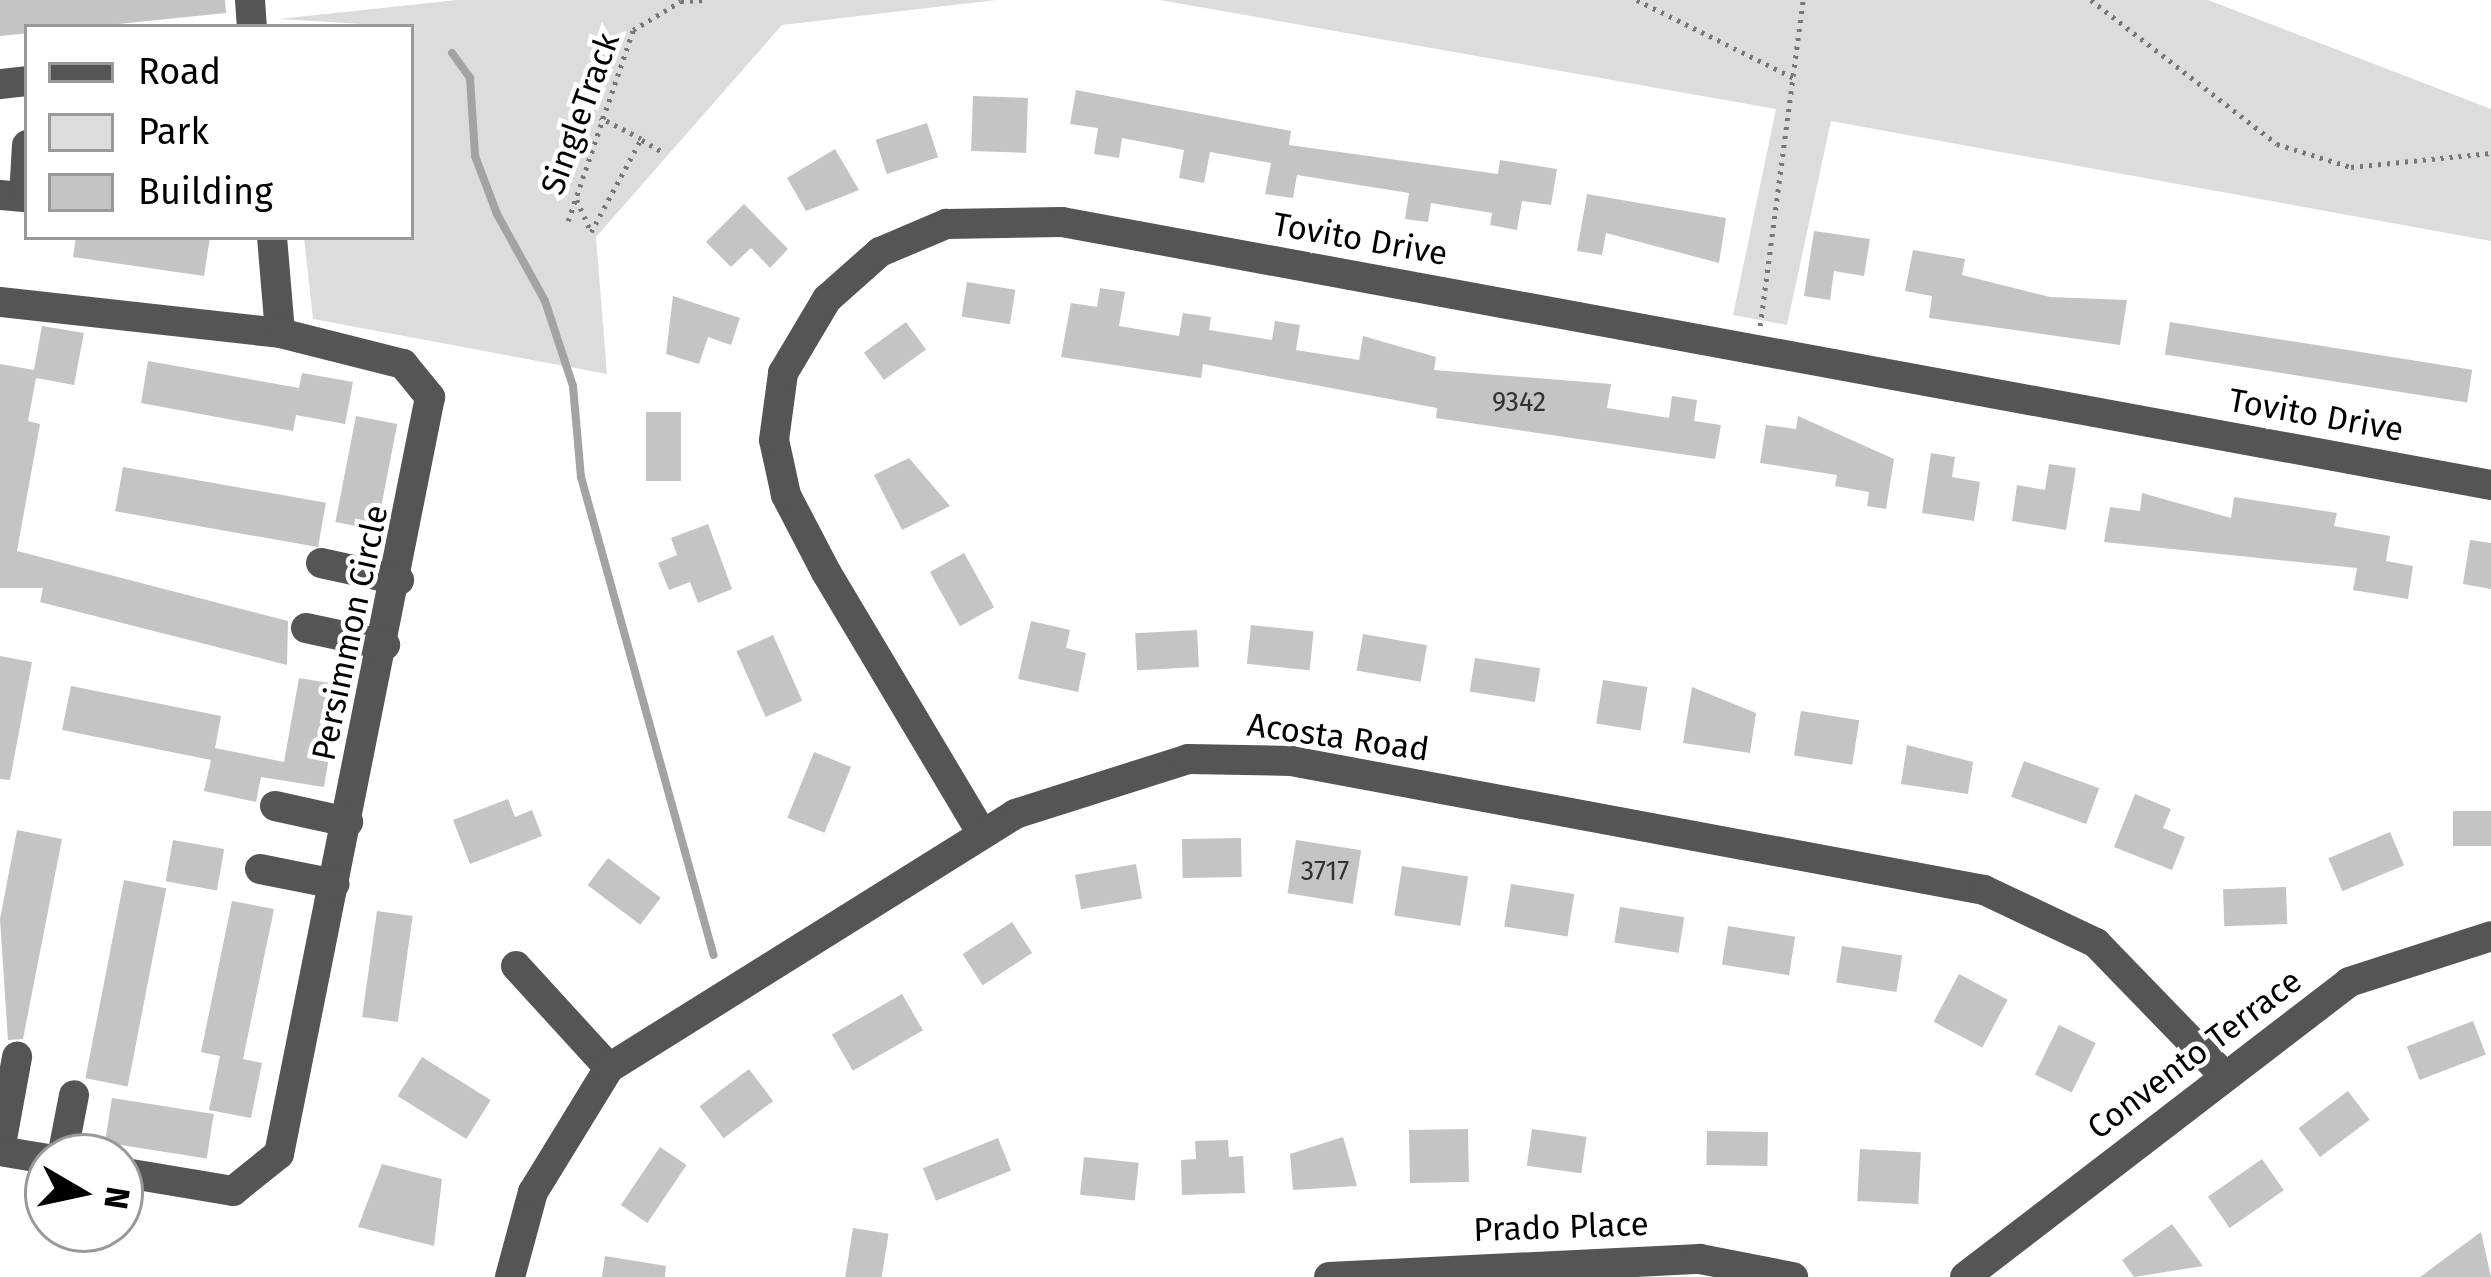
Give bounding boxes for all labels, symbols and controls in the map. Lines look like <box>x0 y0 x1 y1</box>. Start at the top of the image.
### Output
legend <box>24 24 414 240</box>
street label: SingleTrack <box>533 28 629 200</box>
text: Road <box>138 50 221 94</box>
text: Park <box>138 110 209 154</box>
text: Building <box>138 170 273 214</box>
street label: Tovito Drive <box>1270 205 1450 275</box>
street label: Tovito Drive <box>2226 381 2406 451</box>
house number: 9342 <box>1492 387 1546 419</box>
street label: Persimmon Circle <box>305 502 397 764</box>
street label: Acosta Road <box>1245 706 1431 770</box>
house number: 3717 <box>1301 856 1349 888</box>
street label: Convento Terrace <box>2080 962 2310 1148</box>
north arrow <box>24 1133 144 1253</box>
text: N <box>95 1184 138 1212</box>
street label: Prado Place <box>1473 1205 1649 1251</box>

